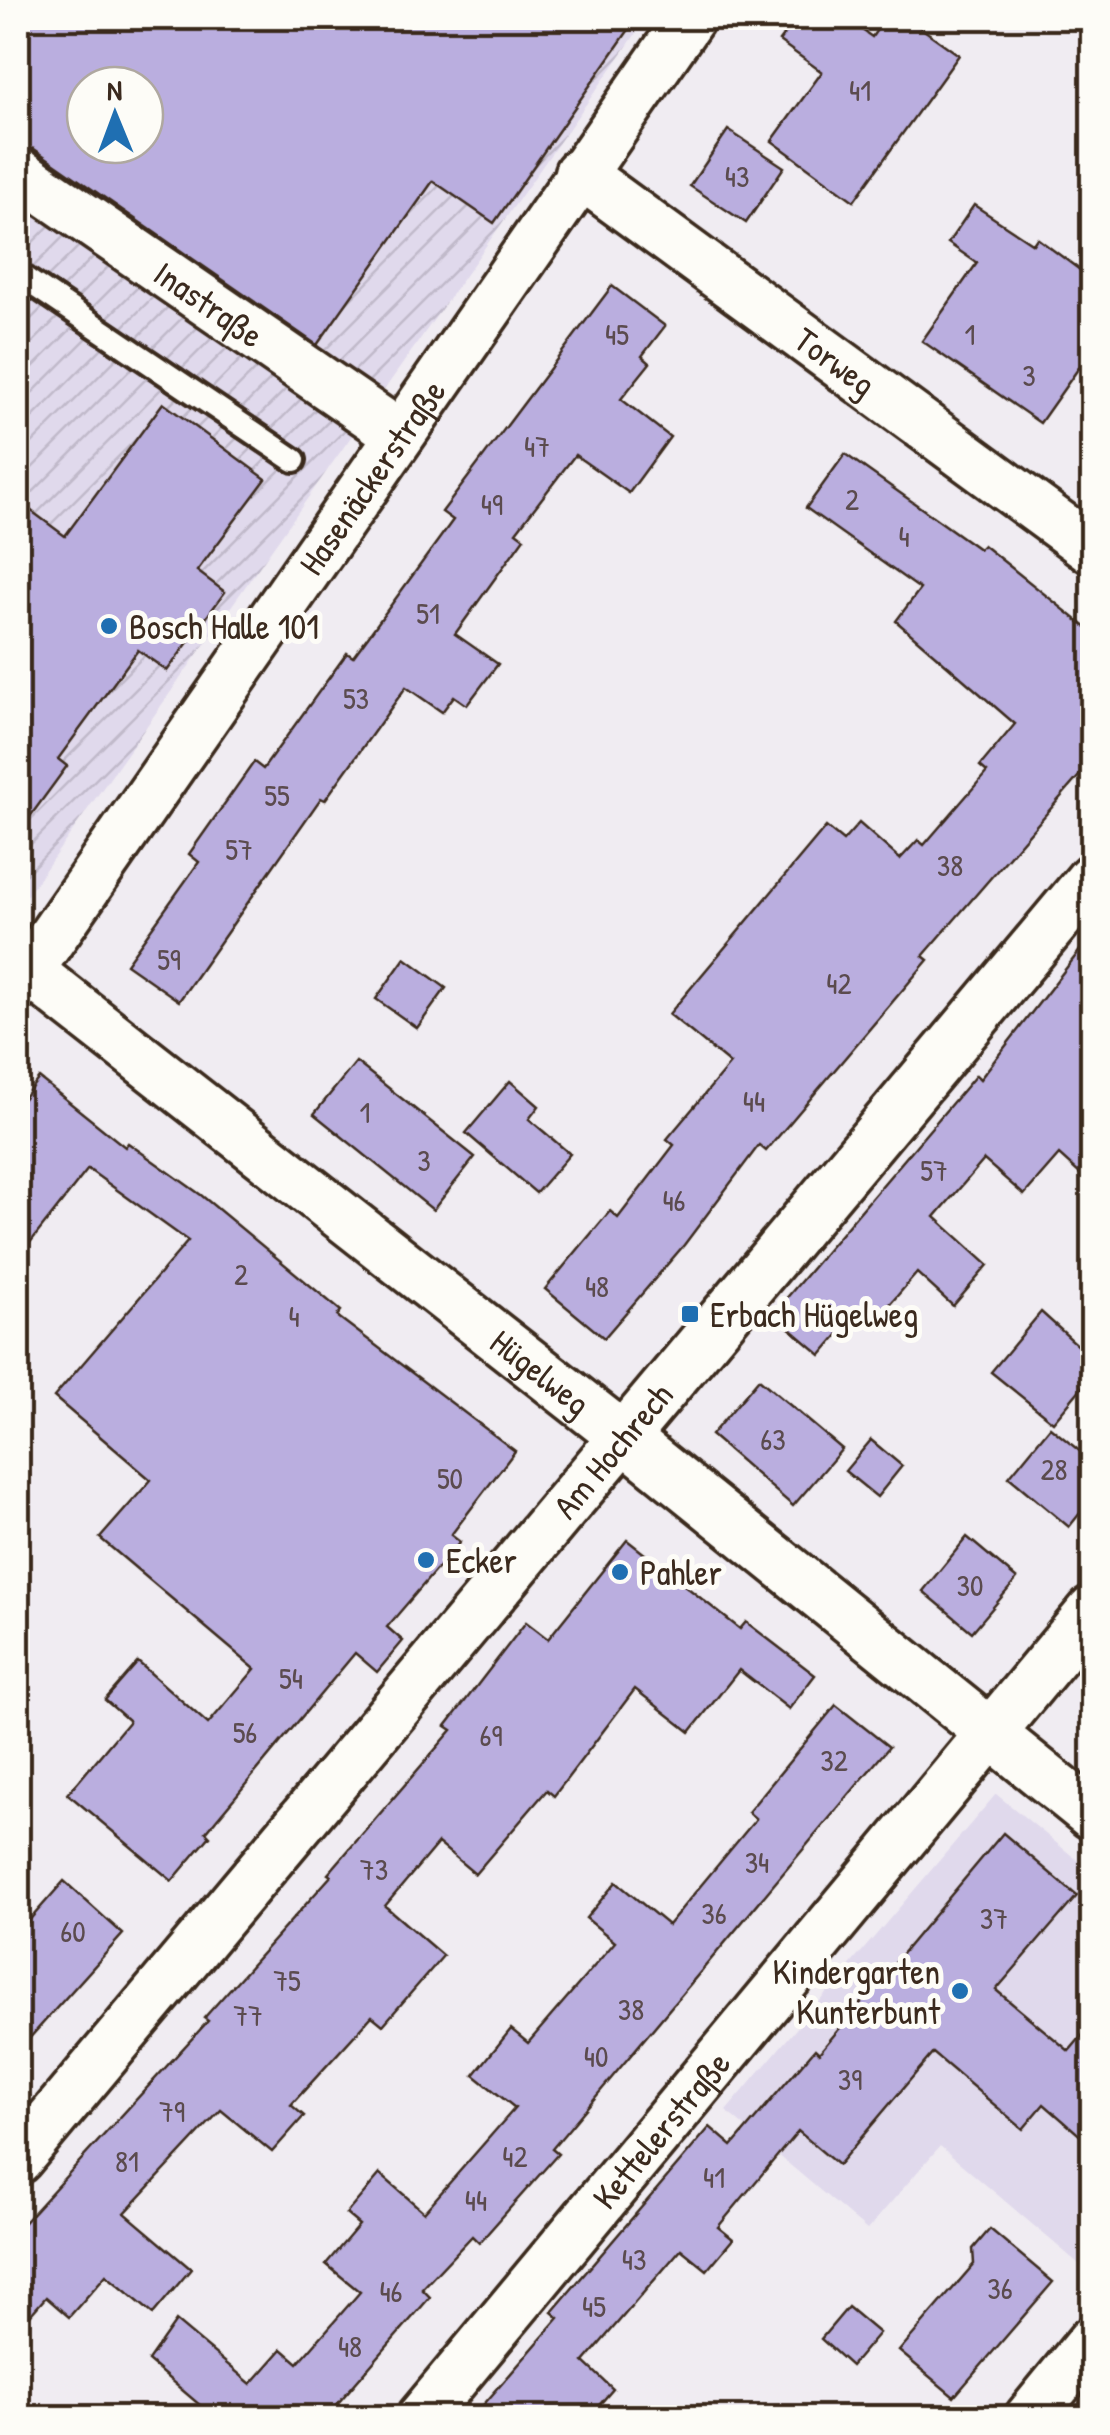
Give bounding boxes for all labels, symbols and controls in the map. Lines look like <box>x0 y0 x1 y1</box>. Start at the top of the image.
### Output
north arrow <box>65 65 165 165</box>
house number: 41 <box>849 70 871 110</box>
text: N <box>107 71 122 109</box>
house number: 43 <box>725 156 749 196</box>
street label: Inastraße <box>145 249 273 358</box>
house number: 45 <box>605 314 629 354</box>
house number: 1 <box>965 314 975 354</box>
street label: Torweg <box>785 316 886 406</box>
house number: 3 <box>1022 355 1036 395</box>
street label: Hasenäckerstraße <box>287 370 456 584</box>
house number: 47 <box>524 426 550 466</box>
house number: 2 <box>845 479 859 519</box>
house number: 49 <box>481 484 503 524</box>
house number: 4 <box>898 516 910 556</box>
house number: 51 <box>416 593 440 633</box>
place label: Bosch Halle 101 <box>129 603 319 650</box>
marker: Bosch Halle 101 <box>98 615 120 637</box>
house number: 53 <box>343 678 369 718</box>
house number: 55 <box>264 775 290 815</box>
house number: 57 <box>225 829 253 869</box>
house number: 38 <box>937 845 963 885</box>
house number: 59 <box>157 939 181 979</box>
house number: 42 <box>826 963 852 1003</box>
house number: 44 <box>743 1081 765 1121</box>
house number: 1 <box>360 1092 370 1132</box>
house number: 3 <box>417 1140 431 1180</box>
house number: 57 <box>920 1150 948 1190</box>
house number: 46 <box>662 1180 686 1220</box>
house number: 2 <box>234 1254 248 1294</box>
house number: 48 <box>585 1266 609 1306</box>
place label: Erbach Hügelweg <box>710 1291 918 1338</box>
house number: 4 <box>288 1296 300 1336</box>
marker: Erbach Hügelweg <box>679 1303 701 1325</box>
street label: Hügelweg <box>481 1318 600 1426</box>
street label: Am Hochrech <box>542 1372 683 1528</box>
house number: 63 <box>760 1419 786 1459</box>
house number: 28 <box>1040 1449 1068 1489</box>
house number: 50 <box>437 1458 463 1498</box>
place label: Ecker <box>446 1537 517 1584</box>
marker: Ecker <box>415 1549 437 1571</box>
place label: Pahler <box>640 1549 722 1596</box>
marker: Pahler <box>609 1561 631 1583</box>
house number: 30 <box>957 1565 983 1605</box>
house number: 54 <box>279 1658 303 1698</box>
house number: 56 <box>233 1712 257 1752</box>
house number: 69 <box>480 1715 502 1755</box>
house number: 32 <box>820 1740 848 1780</box>
house number: 34 <box>745 1842 769 1882</box>
house number: 73 <box>360 1849 388 1889</box>
house number: 36 <box>701 1893 727 1933</box>
house number: 37 <box>980 1898 1008 1938</box>
house number: 60 <box>60 1911 86 1951</box>
place label: Kindergarten Kunterbunt <box>772 1948 941 2035</box>
house number: 75 <box>273 1960 301 2000</box>
marker: Kindergarten Kunterbunt <box>949 1980 971 2002</box>
house number: 38 <box>618 1989 644 2029</box>
house number: 77 <box>233 1995 263 2035</box>
house number: 40 <box>584 2036 608 2076</box>
street label: Kettelerstraße <box>581 2041 740 2219</box>
house number: 39 <box>838 2059 862 2099</box>
house number: 79 <box>159 2091 185 2131</box>
house number: 42 <box>502 2136 528 2176</box>
house number: 81 <box>115 2141 139 2181</box>
house number: 41 <box>703 2157 725 2197</box>
house number: 44 <box>465 2180 487 2220</box>
house number: 43 <box>622 2239 646 2279</box>
house number: 36 <box>987 2268 1013 2308</box>
house number: 46 <box>379 2271 403 2311</box>
house number: 45 <box>582 2286 606 2326</box>
house number: 48 <box>338 2326 362 2366</box>

